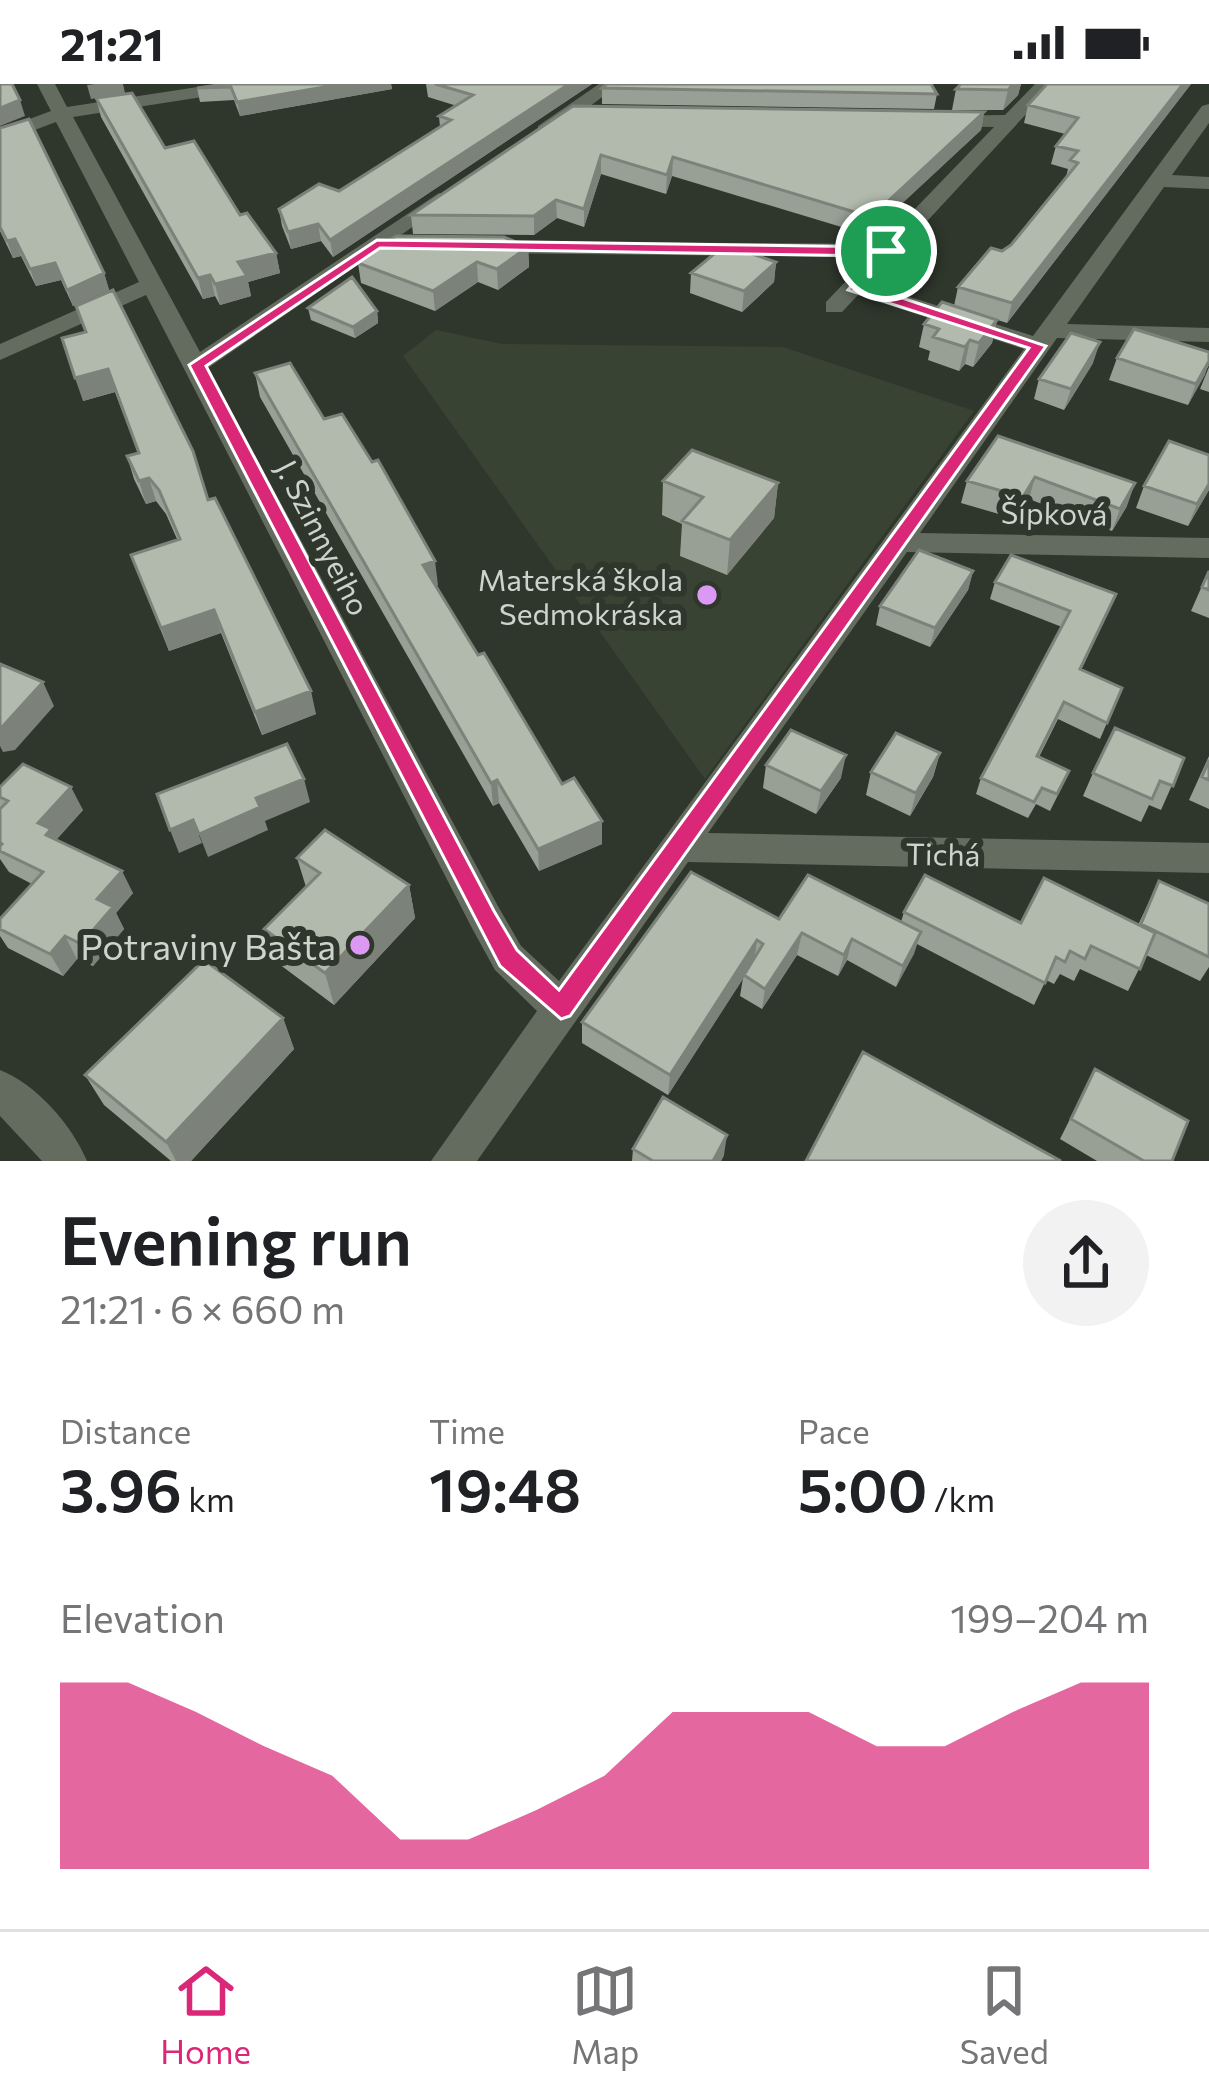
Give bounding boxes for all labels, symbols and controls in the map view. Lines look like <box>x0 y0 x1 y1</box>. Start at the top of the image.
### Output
text: 21:21 <box>60 15 164 70</box>
pin <box>835 200 937 302</box>
icon: arrive <box>853 218 919 284</box>
street label: J. Szinnyeiho <box>269 453 379 621</box>
street label: Šípková <box>1000 493 1108 531</box>
place label: Materská škola Sedmokráska <box>478 560 683 631</box>
marker: Materská škola Sedmokráska <box>694 582 720 608</box>
street label: Tichá <box>905 834 981 872</box>
place label: Potraviny Bašta <box>80 923 336 967</box>
marker: Potraviny Bašta <box>347 932 373 958</box>
text: Evening run <box>60 1198 412 1279</box>
button: share <box>1023 1200 1149 1326</box>
text: 21:21 · 6 × 660 m <box>60 1284 345 1332</box>
text: Distance <box>60 1410 191 1451</box>
text: Time <box>429 1410 505 1451</box>
text: Pace <box>798 1410 870 1451</box>
text: 3.96 <box>60 1451 182 1524</box>
text: 19:48 <box>429 1451 581 1524</box>
text: 5:00 <box>798 1451 927 1524</box>
text: km <box>182 1478 235 1519</box>
text: /km <box>927 1478 995 1519</box>
text: Elevation <box>60 1593 225 1641</box>
text: 199–204 m <box>950 1593 1149 1641</box>
tab: Home <box>160 1958 251 2071</box>
tab: Map <box>571 1958 639 2071</box>
tab: Saved <box>960 1958 1049 2071</box>

